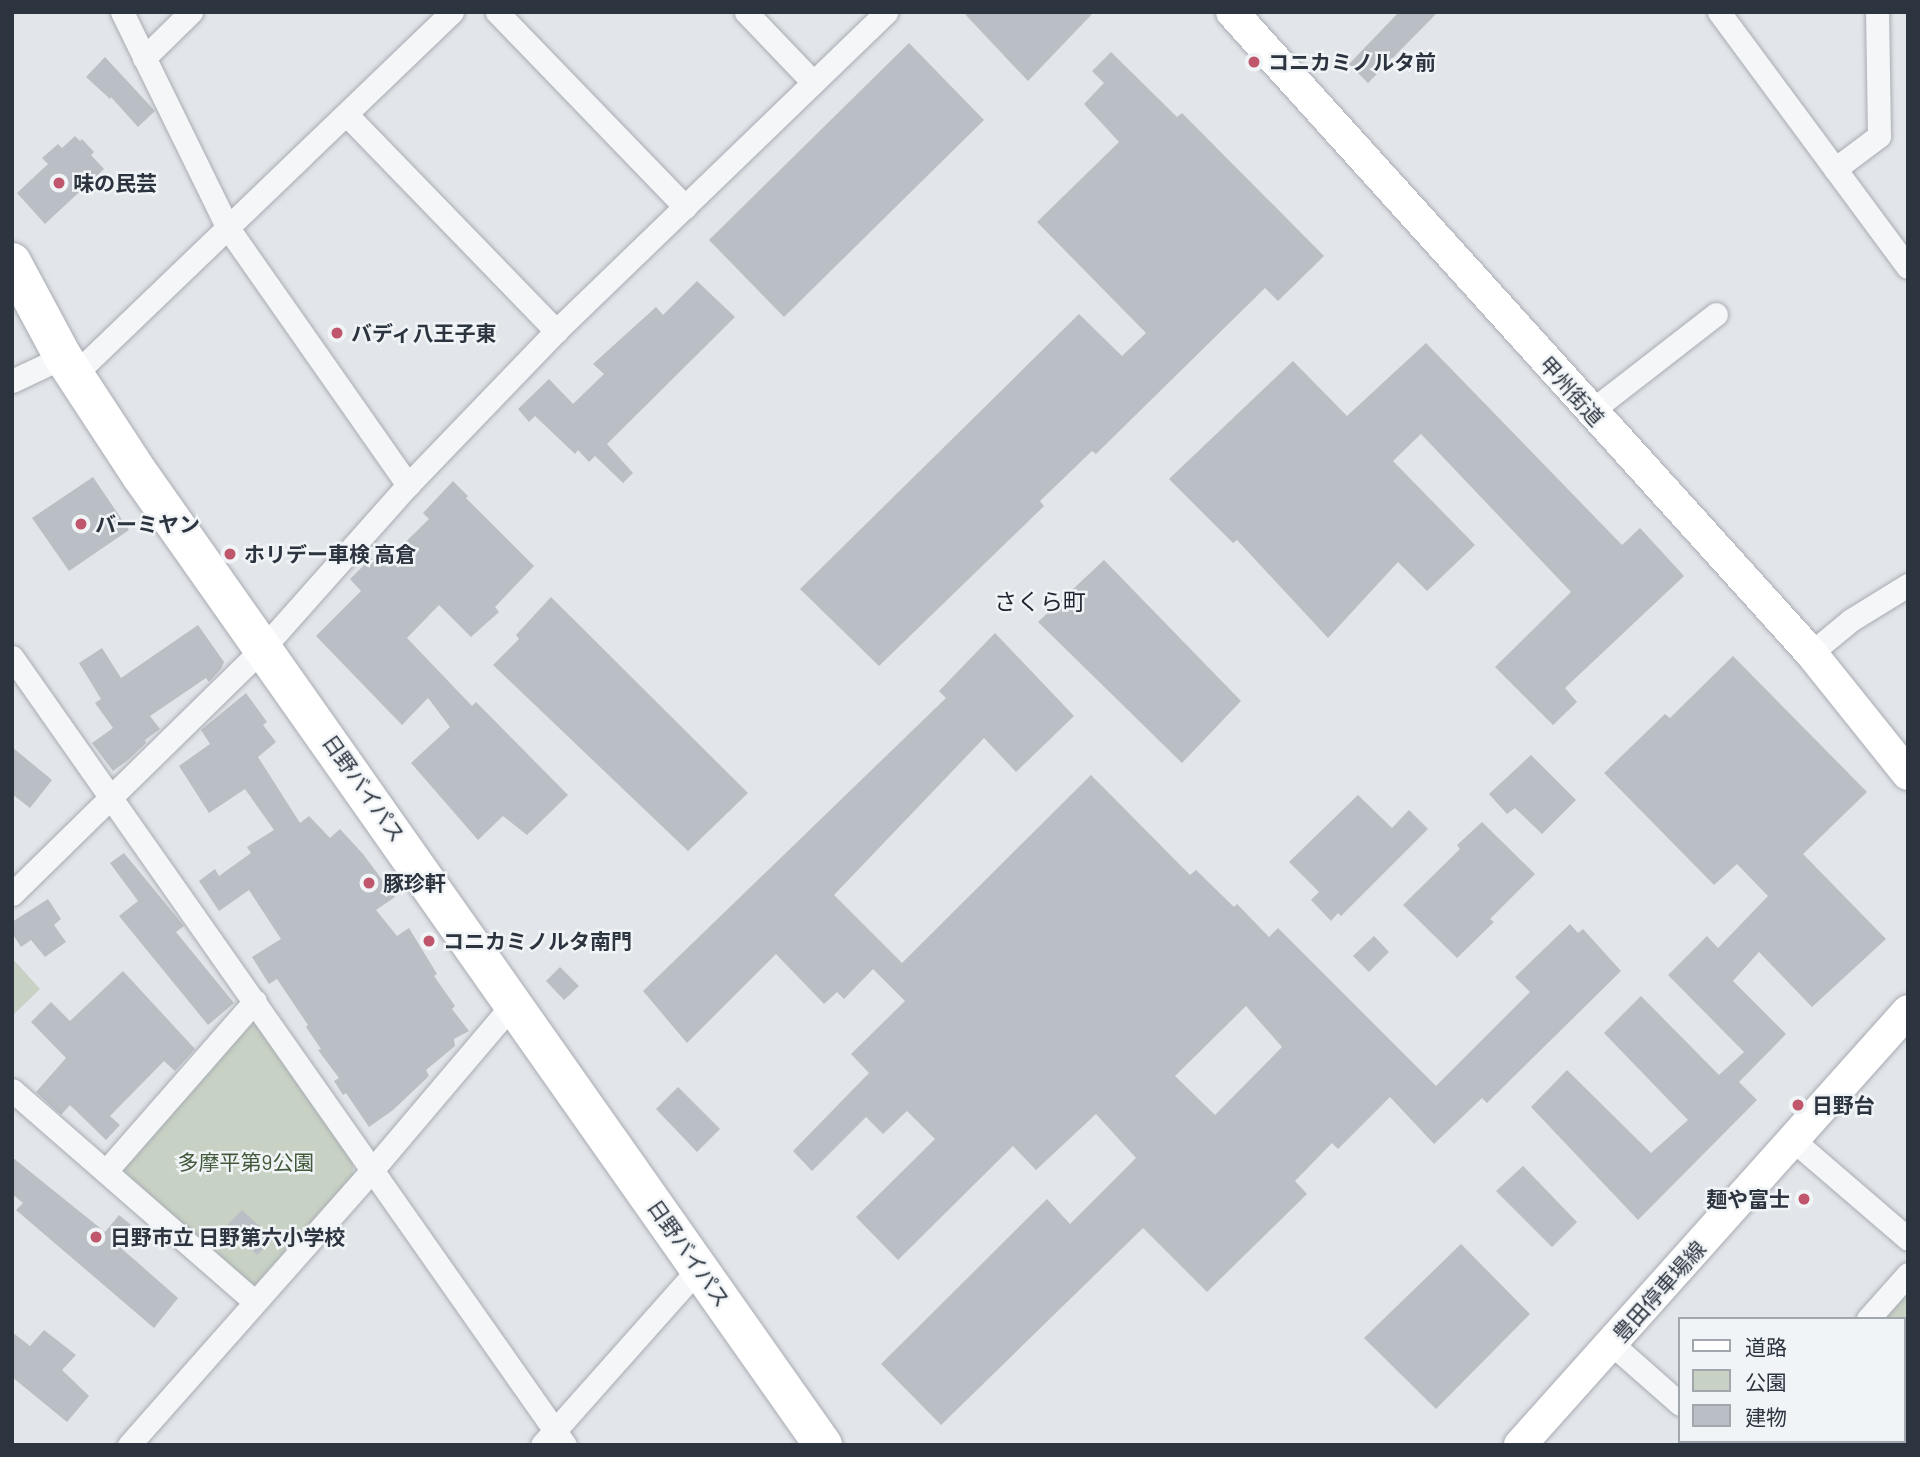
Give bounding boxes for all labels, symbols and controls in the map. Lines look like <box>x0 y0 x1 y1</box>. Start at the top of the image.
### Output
place label: コニカミノルタ前 <box>1268 49 1436 75</box>
marker: コニカミノルタ前 <box>1246 54 1262 70</box>
place label: 味の民芸 <box>73 170 157 196</box>
marker: 味の民芸 <box>51 175 67 191</box>
place label: バディ八王子東 <box>351 320 498 346</box>
marker: バディ八王子東 <box>329 325 345 341</box>
street label: 甲州街道 <box>1535 351 1609 431</box>
place label: バーミヤン <box>95 511 200 537</box>
marker: バーミヤン <box>73 516 89 532</box>
place label: ホリデー車検 高倉 <box>244 541 416 567</box>
marker: ホリデー車検 高倉 <box>222 546 238 562</box>
district label: さくら町 <box>994 587 1086 615</box>
street label: 日野バイパス <box>318 729 410 847</box>
place label: 豚珍軒 <box>383 870 446 896</box>
marker: 豚珍軒 <box>361 875 377 891</box>
place label: コニカミノルタ南門 <box>443 928 632 954</box>
marker: コニカミノルタ南門 <box>421 933 437 949</box>
place label: 日野台 <box>1812 1092 1875 1118</box>
marker: 日野台 <box>1790 1097 1806 1113</box>
park label: 多摩平第9公園 <box>178 1149 314 1175</box>
place label: 麺や富士 <box>1706 1186 1790 1212</box>
marker: 麺や富士 <box>1796 1191 1812 1207</box>
street label: 日野バイパス <box>643 1194 735 1312</box>
place label: 日野市立 日野第六小学校 <box>110 1224 345 1250</box>
marker: 日野市立 日野第六小学校 <box>88 1229 104 1245</box>
street label: 豊田停車場線 <box>1607 1236 1711 1346</box>
legend <box>1678 1317 1906 1443</box>
text: 道路 <box>1745 1334 1787 1359</box>
text: 公園 <box>1745 1369 1787 1394</box>
text: 建物 <box>1745 1404 1787 1429</box>

